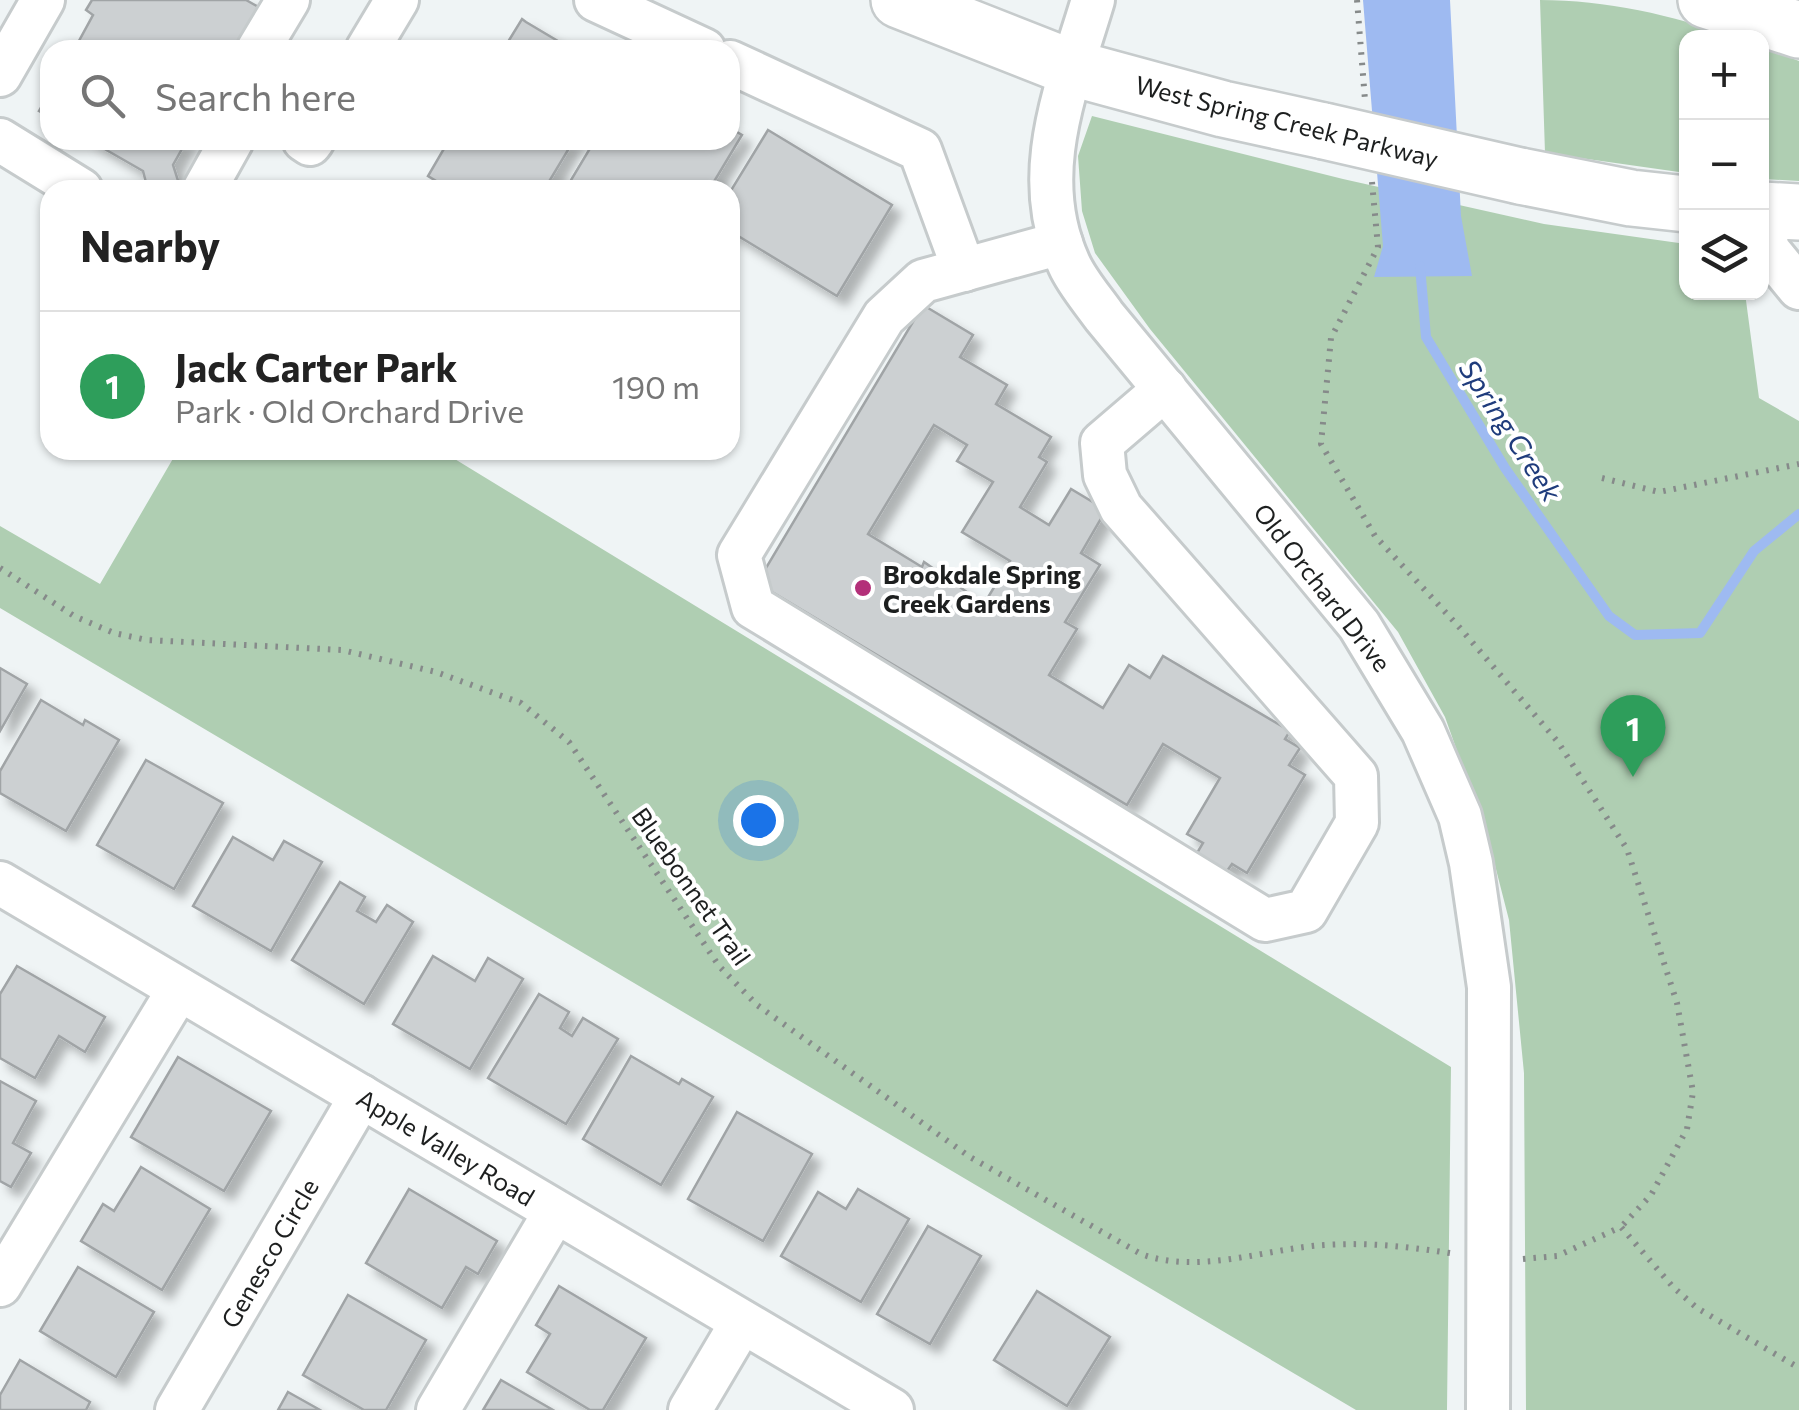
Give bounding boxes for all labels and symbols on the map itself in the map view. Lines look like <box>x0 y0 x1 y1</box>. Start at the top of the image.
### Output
street label: West Spring Creek Parkway <box>1132 69 1442 173</box>
water label: Spring Creek <box>1452 353 1570 508</box>
street label: Old Orchard Drive <box>1248 497 1398 677</box>
place label: Brookdale Spring Creek Gardens <box>883 559 1081 618</box>
marker: Brookdale Spring Creek Gardens <box>852 577 874 599</box>
pin: 1 <box>1600 694 1666 777</box>
your location <box>733 795 784 846</box>
street label: Bluebonnet Trail <box>626 801 758 971</box>
street label: Apple Valley Road <box>352 1082 540 1212</box>
street label: Genesco Circle <box>214 1173 324 1333</box>

